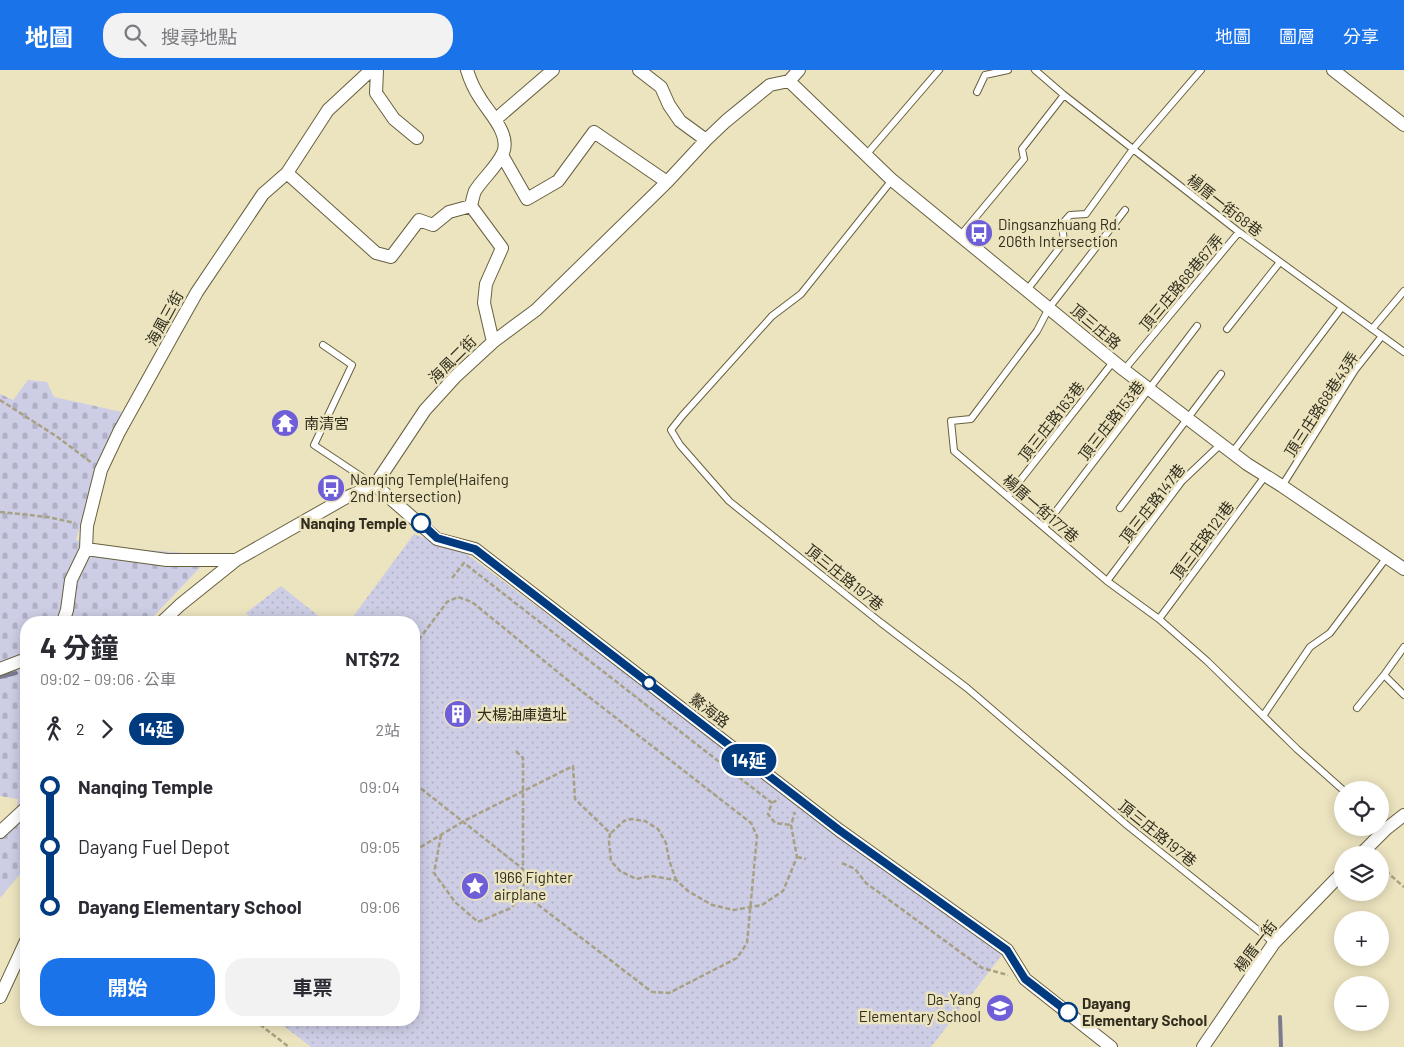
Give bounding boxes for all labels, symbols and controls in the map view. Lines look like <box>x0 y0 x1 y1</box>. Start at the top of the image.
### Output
search box <box>103 13 453 58</box>
icon: search <box>121 21 149 49</box>
text: 地圖 <box>25 22 73 51</box>
text: 搜尋地點 <box>161 25 237 48</box>
text: 地圖 <box>1215 25 1251 47</box>
text: 圖層 <box>1279 25 1315 47</box>
text: 分享 <box>1343 25 1379 47</box>
street label: 楊厝一街68巷 <box>1184 170 1266 240</box>
place label: Dingsanzhuang Rd. 206th Intersection <box>998 215 1121 250</box>
bus stop icon: Dingsanzhuang Rd. 206th Intersection <box>964 218 994 248</box>
street label: 頂三庄路68巷67弄 <box>1135 230 1227 334</box>
street label: 海風三街 <box>142 287 186 349</box>
street label: 頂三庄路 <box>1067 300 1125 352</box>
street label: 海風二街 <box>424 331 480 387</box>
street label: 頂三庄路68巷43弄 <box>1280 348 1362 460</box>
street label: 頂三庄路153巷 <box>1074 377 1148 463</box>
street label: 頂三庄路163巷 <box>1014 378 1088 464</box>
temple icon: 南清宮 <box>270 408 300 438</box>
place label: 南清宮 <box>304 414 349 432</box>
street label: 頂三庄路147巷 <box>1116 460 1188 546</box>
place label: Nanqing Temple(Haifeng 2nd Intersection) <box>350 470 509 505</box>
street label: 楊厝一街177巷 <box>999 470 1083 546</box>
bus stop icon: Nanqing Temple(Haifeng 2nd Intersection) <box>316 473 346 503</box>
street label: 頂三庄路121巷 <box>1167 497 1237 583</box>
marker: Nanqing Temple <box>411 513 431 533</box>
place label: Nanqing Temple <box>300 514 407 532</box>
street label: 頂三庄路197巷 <box>802 540 888 614</box>
text: 4 分鐘 <box>40 630 119 664</box>
text: NT$72 <box>345 647 400 670</box>
text: 09:02 – 09:06 · 公車 <box>40 669 176 688</box>
unlabelled marker <box>642 676 656 690</box>
street label: 鰲海路 <box>687 689 733 731</box>
building icon: 大楊油庫遺址 <box>443 699 473 729</box>
place label: 大楊油庫遺址 <box>477 705 567 723</box>
icon: walk <box>40 715 68 743</box>
icon: forward <box>93 715 121 743</box>
text: 14延 <box>139 718 174 740</box>
text: 2 <box>76 719 85 738</box>
text: 2站 <box>375 720 400 739</box>
line badge: 14延 <box>720 744 778 776</box>
text: 14延 <box>731 749 767 771</box>
text: Nanqing Temple <box>78 775 213 798</box>
text: 09:04 <box>359 777 400 796</box>
map controls <box>1334 781 1389 1031</box>
button: locate <box>1334 781 1389 836</box>
street label: 頂三庄路197巷 <box>1115 796 1201 870</box>
text: Dayang Fuel Depot <box>78 835 230 858</box>
text: 09:05 <box>360 837 400 856</box>
button: layers <box>1334 846 1389 901</box>
place label: 1966 Fighter airplane <box>494 868 573 903</box>
place icon: 1966 Fighter airplane <box>460 871 490 901</box>
text: Dayang Elementary School <box>78 895 302 918</box>
text: 09:06 <box>360 897 400 916</box>
button: + <box>1334 911 1389 966</box>
street label: 楊厝一街 <box>1230 917 1280 975</box>
button: 開始 <box>40 958 215 1016</box>
button: 車票 <box>225 958 400 1016</box>
button: − <box>1334 976 1389 1031</box>
place label: Da-Yang Elementary School <box>859 990 981 1025</box>
school or university icon: Da-Yang Elementary School <box>985 993 1015 1023</box>
place label: Dayang Elementary School <box>1082 994 1207 1029</box>
marker: Dayang Elementary School <box>1058 1002 1078 1022</box>

